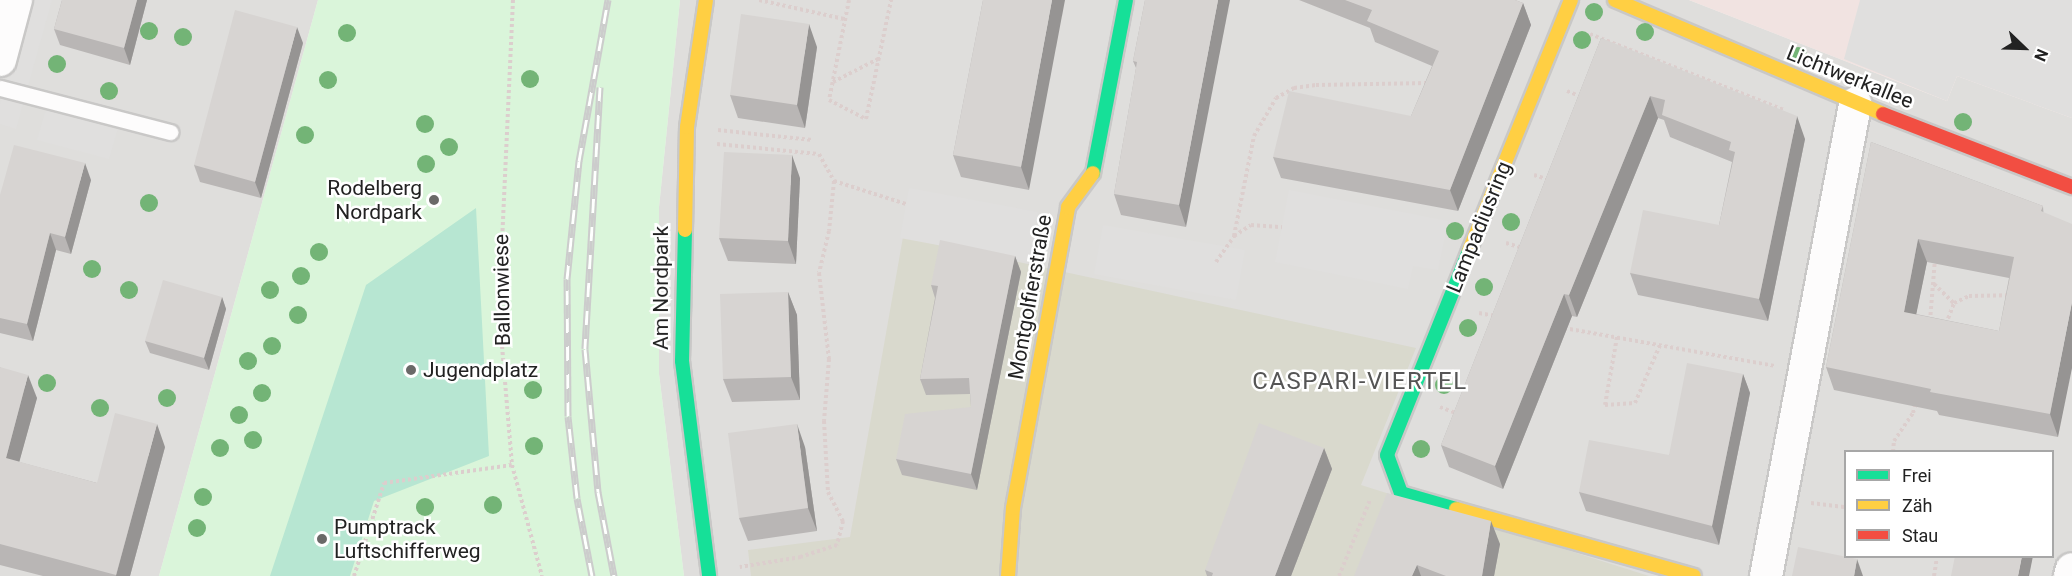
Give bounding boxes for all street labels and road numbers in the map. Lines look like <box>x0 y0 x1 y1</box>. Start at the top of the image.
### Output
street label: Lichtwerkallee <box>1783 40 1917 114</box>
street label: Lampadiusring <box>1441 158 1517 296</box>
street label: Montgolfierstraße <box>1003 213 1057 381</box>
street label: Am Nordpark <box>648 226 674 350</box>
street label: Ballonwiese <box>488 234 516 346</box>

